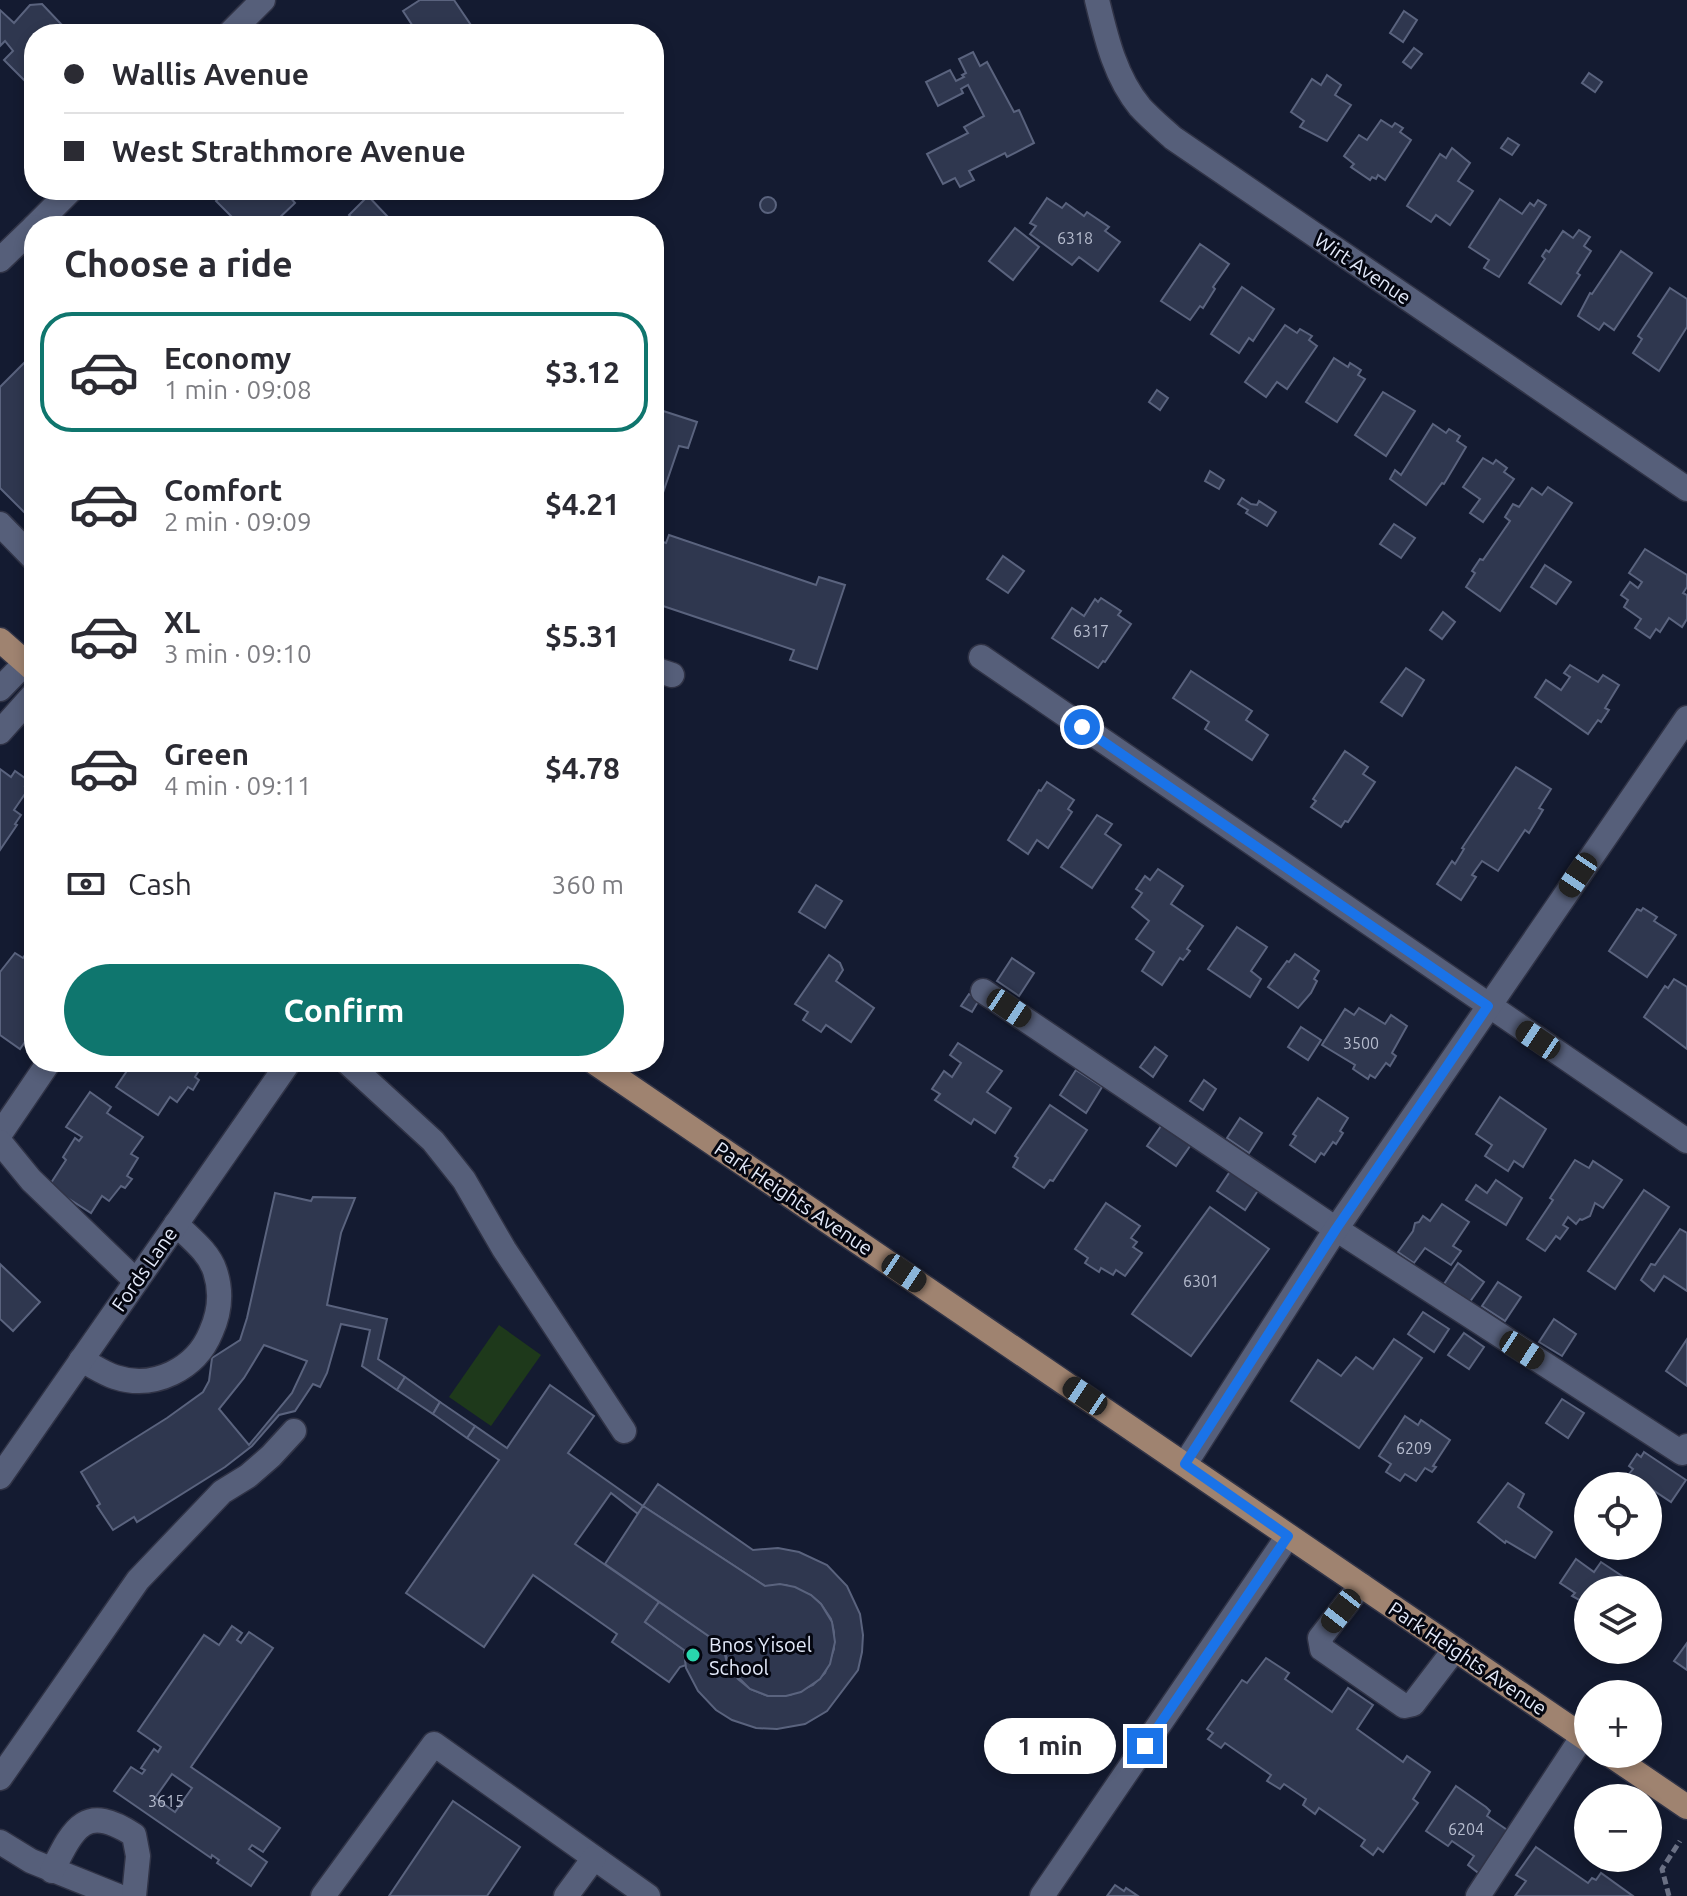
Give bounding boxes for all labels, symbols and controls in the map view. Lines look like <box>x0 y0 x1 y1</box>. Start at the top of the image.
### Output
text: Wallis Avenue <box>112 57 309 91</box>
text: West Strathmore Avenue <box>112 134 466 168</box>
street label: Wirt Avenue <box>1310 227 1416 309</box>
house number: 6318 <box>1057 229 1093 247</box>
text: Choose a ride <box>64 243 293 284</box>
icon: car <box>68 336 140 408</box>
text: Economy <box>164 341 291 375</box>
text: $3.12 <box>545 355 620 389</box>
text: 1 min · 09:08 <box>164 375 312 404</box>
icon: car <box>68 468 140 540</box>
text: Comfort <box>164 473 282 507</box>
text: $4.21 <box>545 487 620 521</box>
text: 2 min · 09:09 <box>164 507 312 536</box>
icon: car <box>68 600 140 672</box>
text: XL <box>164 605 200 639</box>
text: $5.31 <box>545 619 620 653</box>
house number: 6317 <box>1073 622 1109 640</box>
text: 3 min · 09:10 <box>164 639 312 668</box>
route start <box>1064 709 1100 745</box>
icon: car <box>68 732 140 804</box>
text: Green <box>164 737 249 771</box>
text: $4.78 <box>545 751 620 785</box>
text: 4 min · 09:11 <box>164 771 312 800</box>
car <box>1555 848 1601 902</box>
icon: cash <box>64 862 108 906</box>
text: Cash <box>128 867 192 901</box>
text: 360 m <box>552 870 624 899</box>
button: Confirm <box>64 964 624 1056</box>
car <box>982 985 1036 1031</box>
car <box>1511 1017 1565 1063</box>
house number: 3500 <box>1343 1034 1379 1052</box>
street label: Park Heights Avenue <box>711 1137 877 1259</box>
street label: Fords Lane <box>107 1222 181 1316</box>
car <box>877 1250 931 1296</box>
house number: 6301 <box>1183 1272 1219 1290</box>
car <box>1495 1327 1549 1373</box>
car <box>1058 1373 1112 1419</box>
house number: 6209 <box>1396 1439 1432 1457</box>
map controls <box>1574 1472 1662 1872</box>
button: locate <box>1574 1472 1662 1560</box>
button: layers <box>1574 1576 1662 1664</box>
car <box>1317 1585 1365 1637</box>
street label: Park Heights Avenue <box>1385 1597 1551 1719</box>
place label: Bnos Yisoel School <box>709 1633 812 1679</box>
marker: Bnos Yisoel School <box>684 1646 702 1664</box>
button: + <box>1574 1680 1662 1768</box>
callout: 1 min <box>985 1718 1117 1774</box>
route end <box>1127 1728 1163 1764</box>
text: 1 min <box>1017 1731 1083 1760</box>
button: − <box>1574 1784 1662 1872</box>
house number: 3615 <box>148 1792 184 1810</box>
house number: 6204 <box>1448 1820 1484 1838</box>

